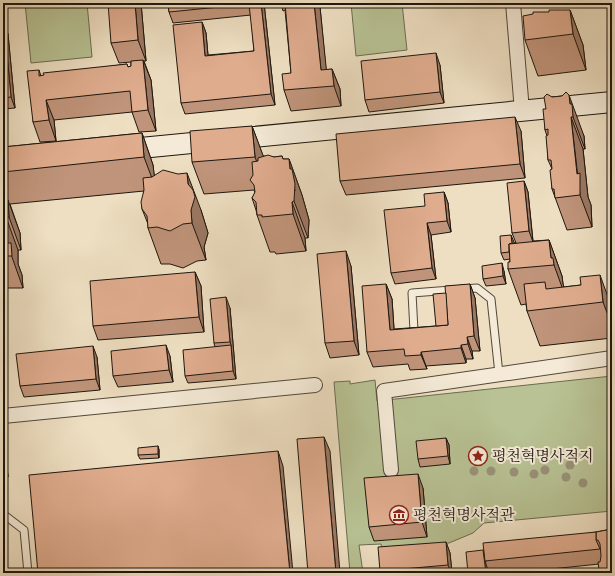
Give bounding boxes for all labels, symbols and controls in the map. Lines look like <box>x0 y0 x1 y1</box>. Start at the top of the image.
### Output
place icon: 평천혁명사적지 <box>467 445 489 467</box>
place label: 평천혁명사적지 <box>492 447 593 466</box>
museum icon: 평천혁명사적관 <box>388 504 410 526</box>
place label: 평천혁명사적관 <box>413 506 515 525</box>

